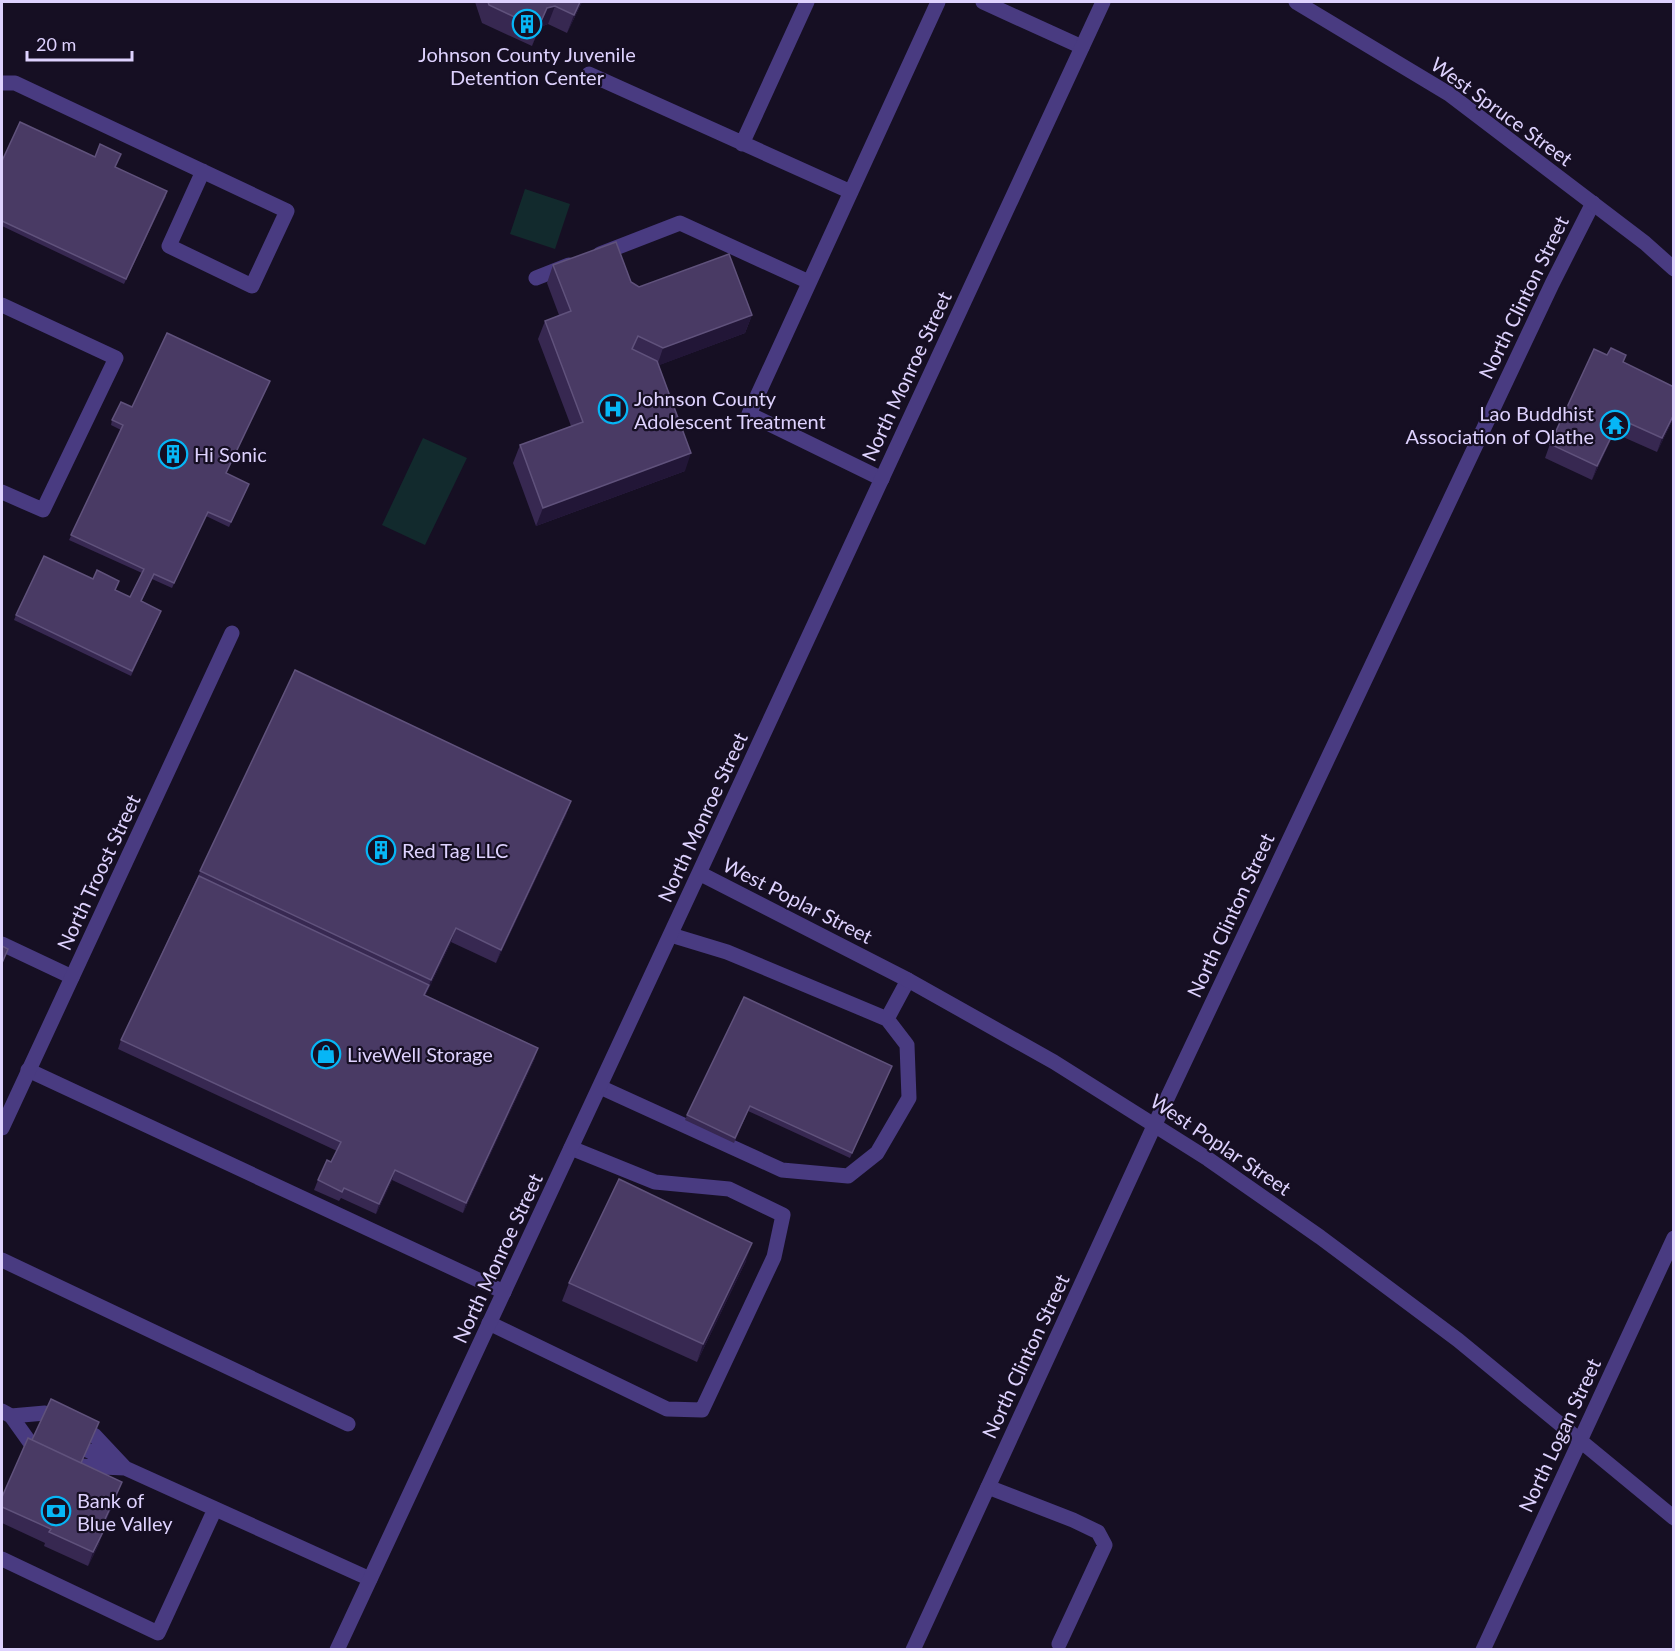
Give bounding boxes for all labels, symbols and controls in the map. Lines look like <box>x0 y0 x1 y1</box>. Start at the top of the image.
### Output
building icon: Johnson County Juvenile Detention Center <box>511 8 543 40</box>
scale bar <box>27 24 132 62</box>
text: 20 m <box>36 33 76 55</box>
place label: Johnson County Juvenile Detention Center <box>418 42 636 89</box>
street label: West Spruce Street <box>1427 52 1577 170</box>
street label: North Clinton Street <box>1473 212 1573 382</box>
street label: North Monroe Street <box>856 287 956 465</box>
place label: Johnson County Adolescent Treatment <box>634 386 826 433</box>
hospital icon: Johnson County Adolescent Treatment <box>597 393 629 425</box>
place label: Lao Buddhist Association of Olathe <box>1406 401 1594 448</box>
temple icon: Lao Buddhist Association of Olathe <box>1599 409 1631 441</box>
building icon: Hi Sonic <box>157 438 189 470</box>
place label: Hi Sonic <box>194 442 267 466</box>
street label: North Monroe Street <box>652 728 752 906</box>
street label: North Troost Street <box>51 790 145 954</box>
street label: North Clinton Street <box>1181 829 1279 1001</box>
building icon: Red Tag LLC <box>365 834 397 866</box>
place label: Red Tag LLC <box>402 838 508 862</box>
street label: West Poplar Street <box>719 852 877 948</box>
shop icon: LiveWell Storage <box>310 1038 342 1070</box>
place label: LiveWell Storage <box>347 1042 493 1066</box>
street label: West Poplar Street <box>1146 1088 1296 1200</box>
street label: North Monroe Street <box>447 1169 547 1347</box>
street label: North Clinton Street <box>976 1270 1074 1442</box>
street label: North Logan Street <box>1513 1354 1605 1516</box>
place label: Bank of Blue Valley <box>77 1488 173 1535</box>
bank icon: Bank of Blue Valley <box>40 1495 72 1527</box>

